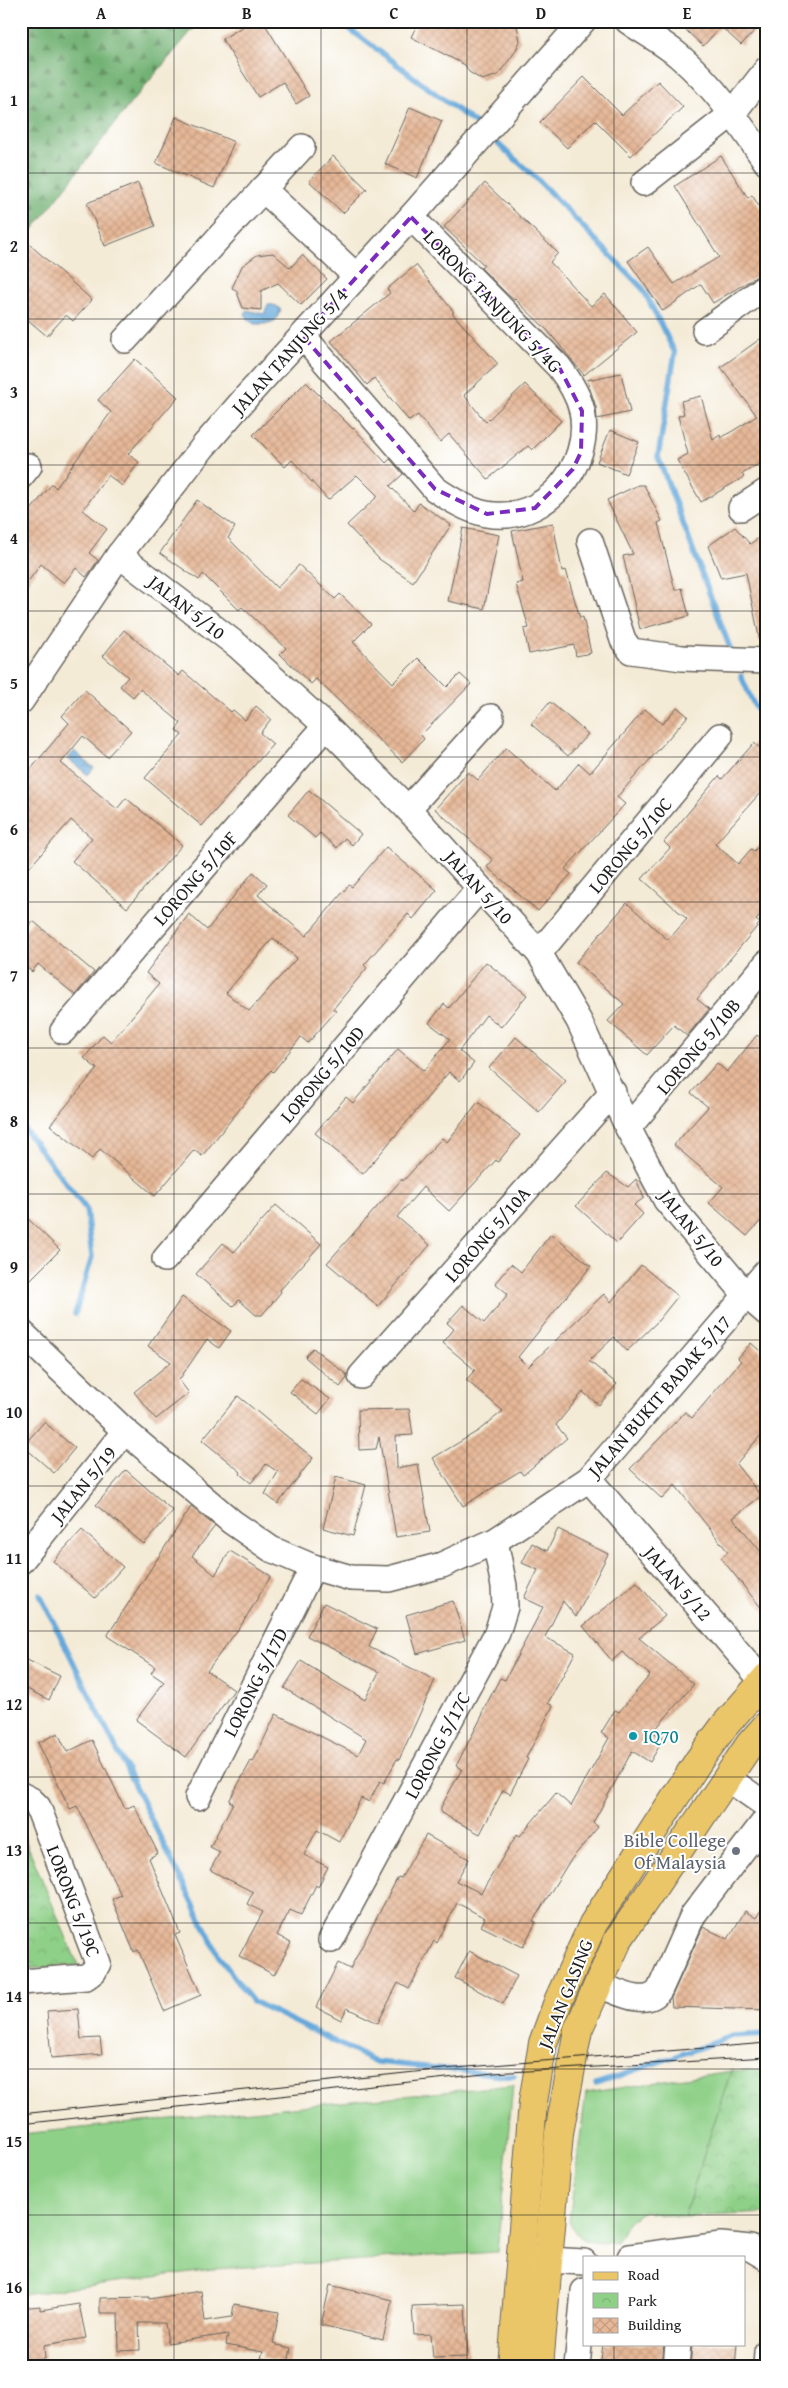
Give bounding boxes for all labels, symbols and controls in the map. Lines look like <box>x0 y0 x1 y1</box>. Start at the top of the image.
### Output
text: A <box>96 1 107 25</box>
text: B <box>242 1 252 25</box>
text: C <box>389 1 399 25</box>
text: D <box>536 1 546 25</box>
text: E <box>683 1 692 25</box>
text: 1 <box>10 88 18 112</box>
street label: LORONG TANJUNG 5/4G <box>417 223 569 379</box>
text: 2 <box>10 234 18 258</box>
street label: JALAN TANJUNG 5/4 <box>223 281 354 422</box>
text: 3 <box>10 380 18 404</box>
text: 4 <box>10 526 18 550</box>
street label: JALAN 5/10 <box>141 567 232 646</box>
text: 5 <box>10 671 18 695</box>
street label: LORONG 5/10C <box>581 791 679 899</box>
text: 6 <box>10 817 18 841</box>
street label: LORONG 5/10F <box>146 825 244 931</box>
street label: JALAN 5/10 <box>437 842 520 930</box>
text: 7 <box>10 963 18 987</box>
street label: LORONG 5/10B <box>649 992 747 1100</box>
street label: LORONG 5/10D <box>273 1019 371 1129</box>
text: 8 <box>10 1109 18 1133</box>
street label: LORONG 5/10A <box>437 1180 537 1288</box>
street label: JALAN 5/10 <box>652 1182 731 1273</box>
text: 9 <box>10 1255 18 1279</box>
street label: JALAN BUKIT BADAK 5/17 <box>579 1309 737 1485</box>
text: 10 <box>6 1400 22 1424</box>
street label: JALAN 5/19 <box>42 1440 123 1530</box>
street label: JALAN 5/12 <box>636 1538 719 1627</box>
text: 11 <box>6 1546 22 1570</box>
street label: LORONG 5/17D <box>216 1623 294 1741</box>
street label: LORONG 5/17C <box>397 1686 477 1804</box>
text: 12 <box>6 1692 22 1716</box>
place label: IQ70 <box>643 1722 679 1750</box>
marker: IQ70 <box>627 1730 639 1742</box>
place label: Bible College Of Malaysia <box>624 1826 726 1876</box>
text: 13 <box>6 1838 22 1862</box>
street label: LORONG 5/19C <box>40 1841 108 1961</box>
marker: Bible College Of Malaysia <box>730 1845 742 1857</box>
street label: JALAN GASING <box>529 1935 600 2055</box>
text: 14 <box>6 1984 22 2008</box>
text: 15 <box>6 2129 22 2153</box>
legend <box>583 2256 746 2346</box>
text: Road <box>628 2264 659 2285</box>
text: 16 <box>6 2275 22 2299</box>
text: Park <box>628 2290 657 2311</box>
text: Building <box>628 2314 682 2335</box>

